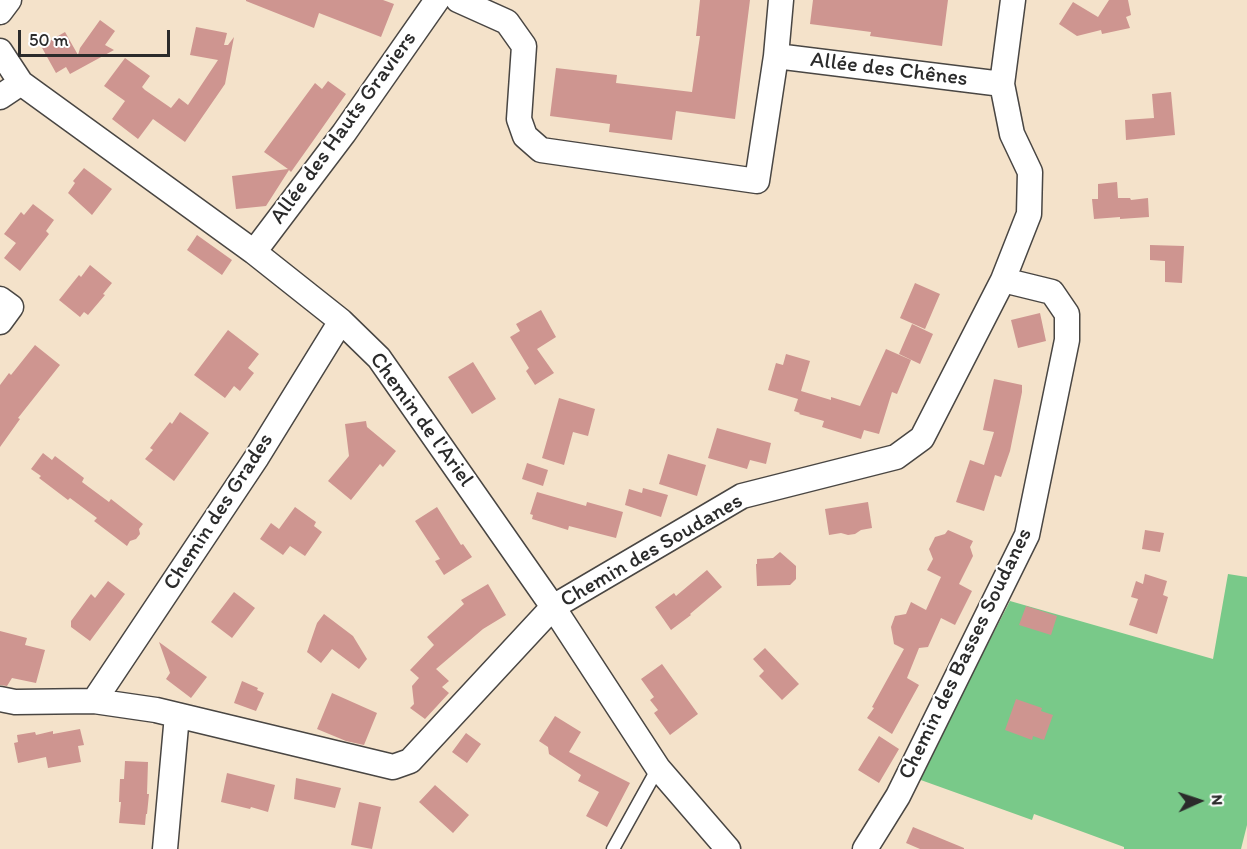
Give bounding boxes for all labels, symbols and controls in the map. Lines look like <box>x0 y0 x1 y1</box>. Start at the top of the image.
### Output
scale bar <box>21 18 172 56</box>
street label: Allée des Hauts Graviers <box>265 26 423 230</box>
text: 50 m <box>29 29 69 51</box>
street label: Allée des Chênes <box>809 47 969 93</box>
street label: Chemin de l'Ariel <box>363 348 479 492</box>
street label: Chemin des Grades <box>158 428 280 596</box>
street label: Chemin des Soudanes <box>556 488 748 614</box>
street label: Chemin des Basses Soudanes <box>894 524 1038 784</box>
north arrow <box>1169 771 1229 831</box>
text: N <box>1208 794 1227 806</box>

